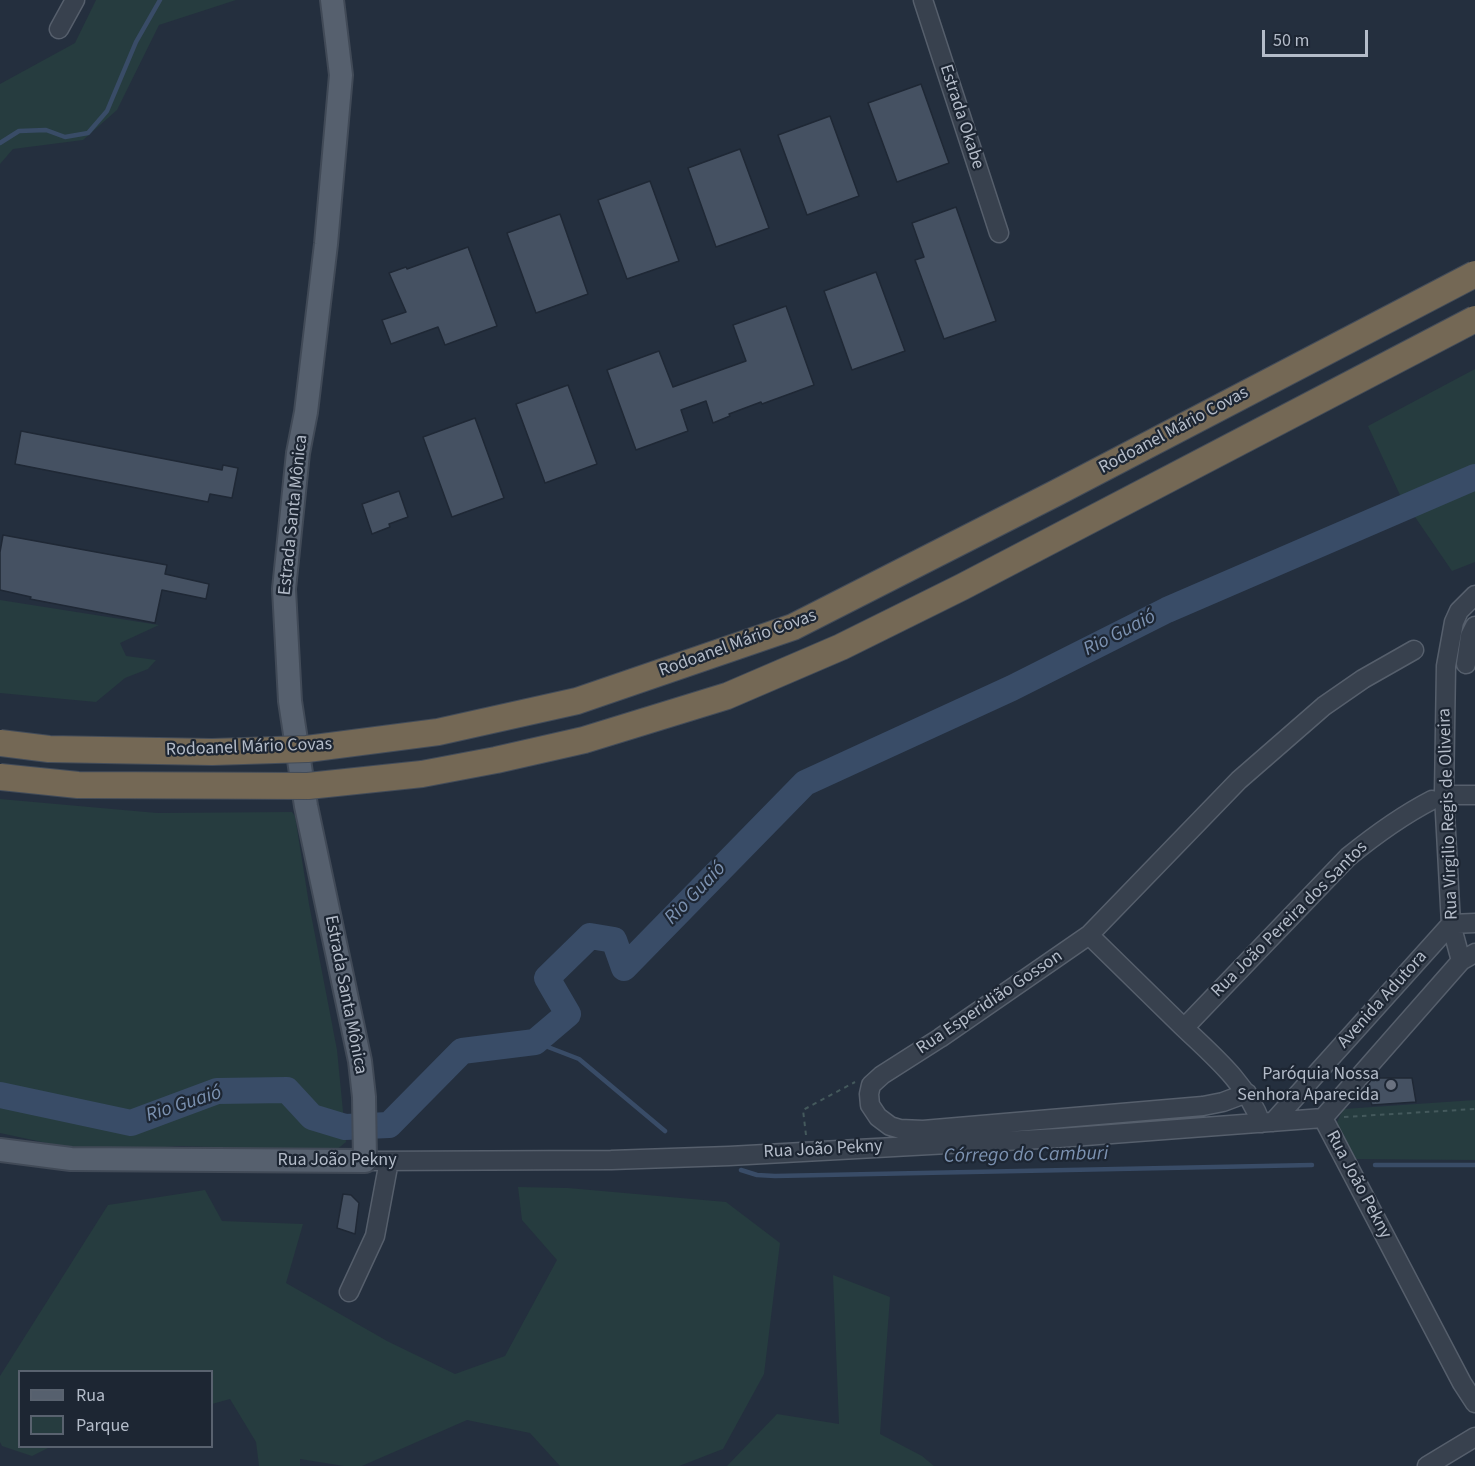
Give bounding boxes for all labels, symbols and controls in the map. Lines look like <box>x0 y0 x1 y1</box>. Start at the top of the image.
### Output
scale bar <box>1265 18 1372 56</box>
text: 50 m <box>1273 28 1309 53</box>
street label: Estrada Okabe <box>934 62 988 172</box>
street label: Rodoanel Mário Covas <box>1096 382 1252 480</box>
street label: Estrada Santa Mônica <box>275 434 313 596</box>
street label: Rodoanel Mário Covas <box>656 605 820 683</box>
water label: Rio Guaió <box>1080 606 1160 662</box>
street label: Rua Virgilio Regis de Oliveira <box>1435 708 1463 920</box>
street label: Rodoanel Mário Covas <box>166 734 332 762</box>
street label: Rua João Pereira dos Santos <box>1207 837 1373 1003</box>
water label: Rio Guaió <box>660 858 732 930</box>
street label: Estrada Santa Mônica <box>319 914 371 1076</box>
street label: Rua Esperidião Gosson <box>913 946 1067 1060</box>
street label: Avenida Adutora <box>1334 947 1432 1053</box>
place label: Paróquia Nossa Senhora Aparecida <box>1237 1064 1379 1106</box>
marker: Paróquia Nossa Senhora Aparecida <box>1384 1078 1398 1092</box>
water label: Rio Guaió <box>143 1082 225 1128</box>
street label: Rua João Pekny <box>1321 1127 1395 1243</box>
street label: Rua João Pekny <box>763 1136 883 1164</box>
water label: Córrego do Camburi <box>943 1143 1109 1169</box>
street label: Rua João Pekny <box>277 1150 397 1172</box>
legend <box>18 1370 213 1448</box>
text: Rua <box>76 1383 105 1408</box>
text: Parque <box>76 1413 129 1438</box>

